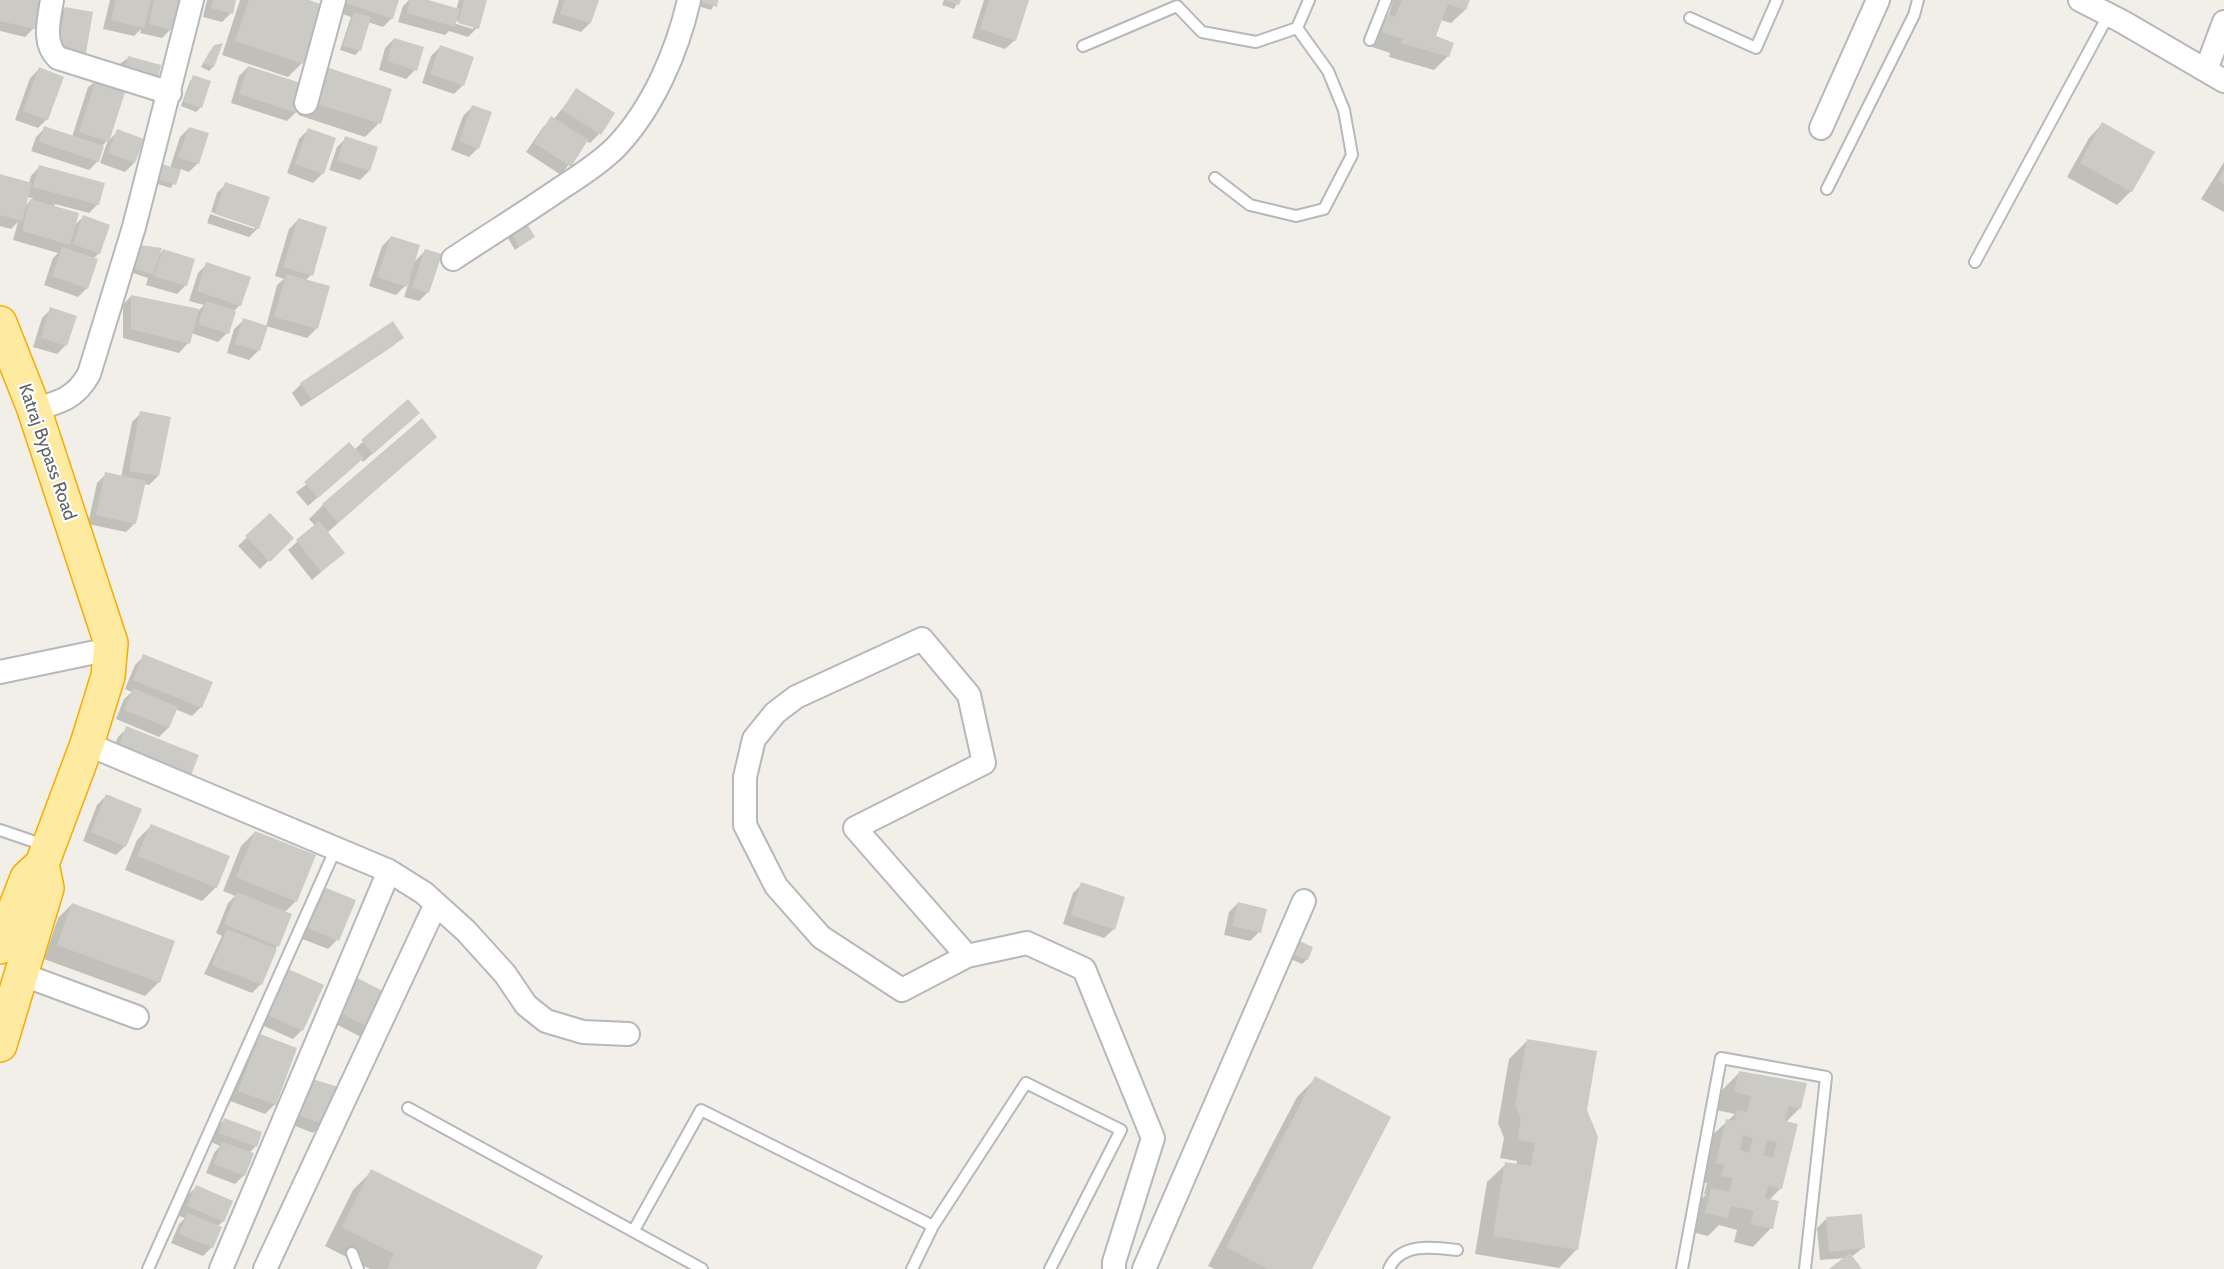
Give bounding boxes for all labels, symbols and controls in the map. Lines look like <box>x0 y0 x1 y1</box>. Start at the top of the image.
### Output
street label: Katraj Bypass Road <box>14 381 80 523</box>

